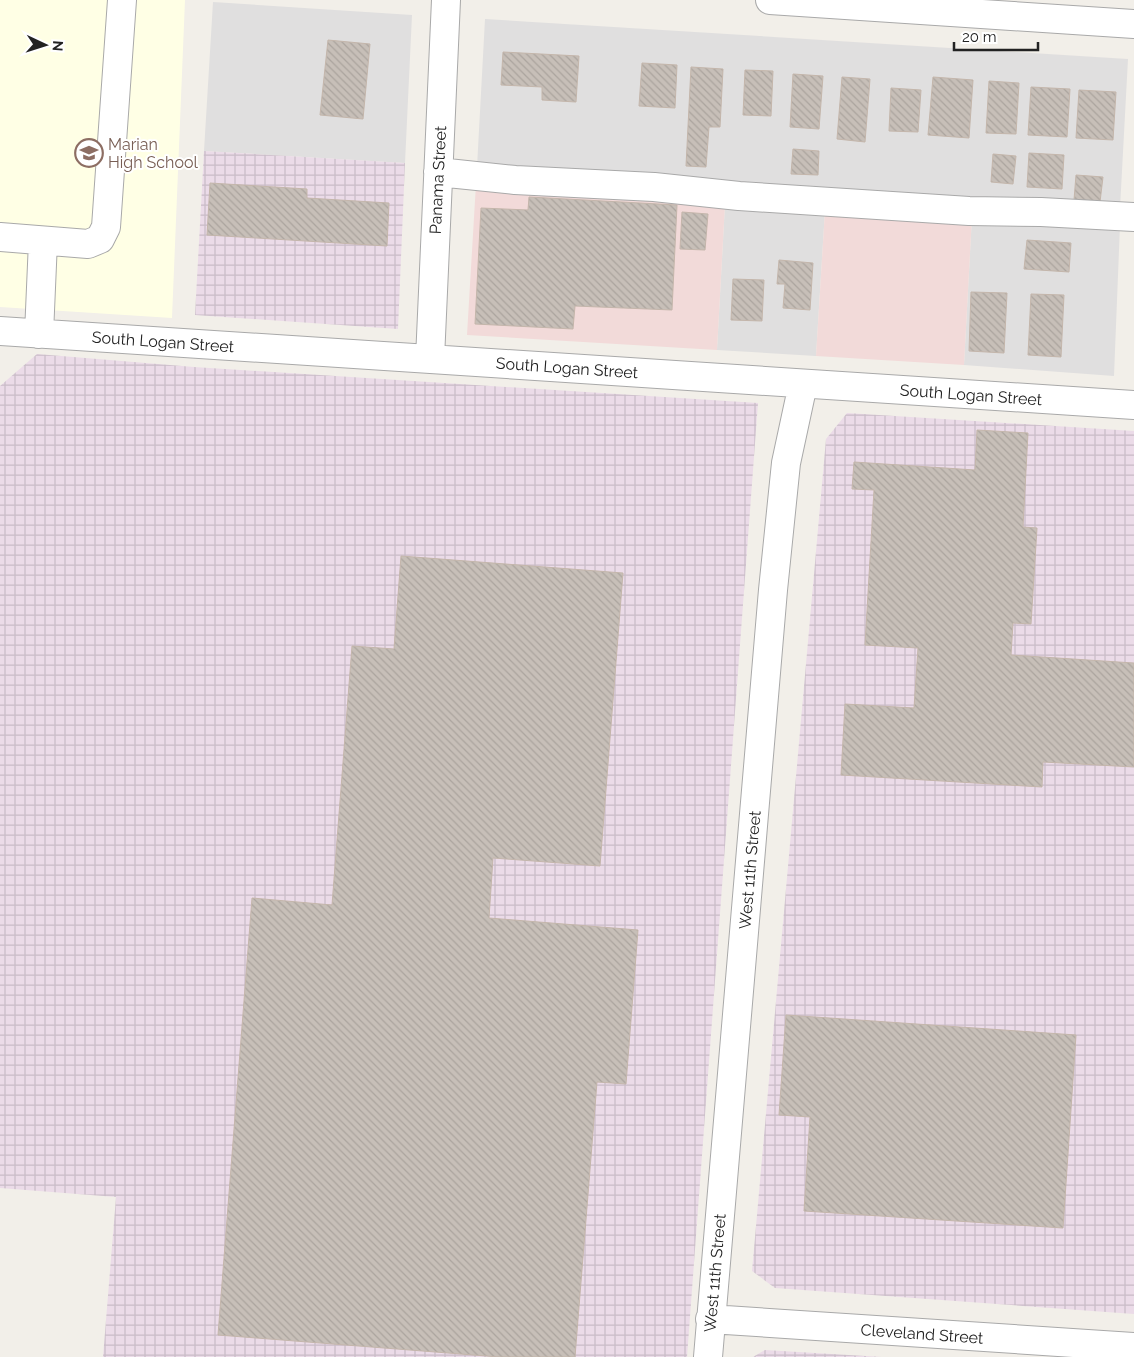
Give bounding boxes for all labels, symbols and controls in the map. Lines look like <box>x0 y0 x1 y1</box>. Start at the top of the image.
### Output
north arrow <box>20 20 70 70</box>
scale bar <box>954 20 1038 52</box>
text: 20 m <box>962 28 997 46</box>
text: N <box>50 40 66 52</box>
street label: Panama Street <box>426 125 450 235</box>
place label: Marian High School <box>108 135 198 172</box>
school or university icon: Marian High School <box>74 138 104 168</box>
street label: South Logan Street <box>91 328 235 356</box>
street label: South Logan Street <box>495 354 639 382</box>
street label: South Logan Street <box>899 381 1043 409</box>
street label: West 11th Street <box>735 809 765 930</box>
street label: West 11th Street <box>700 1212 730 1333</box>
street label: Cleveland Street <box>860 1320 985 1348</box>

